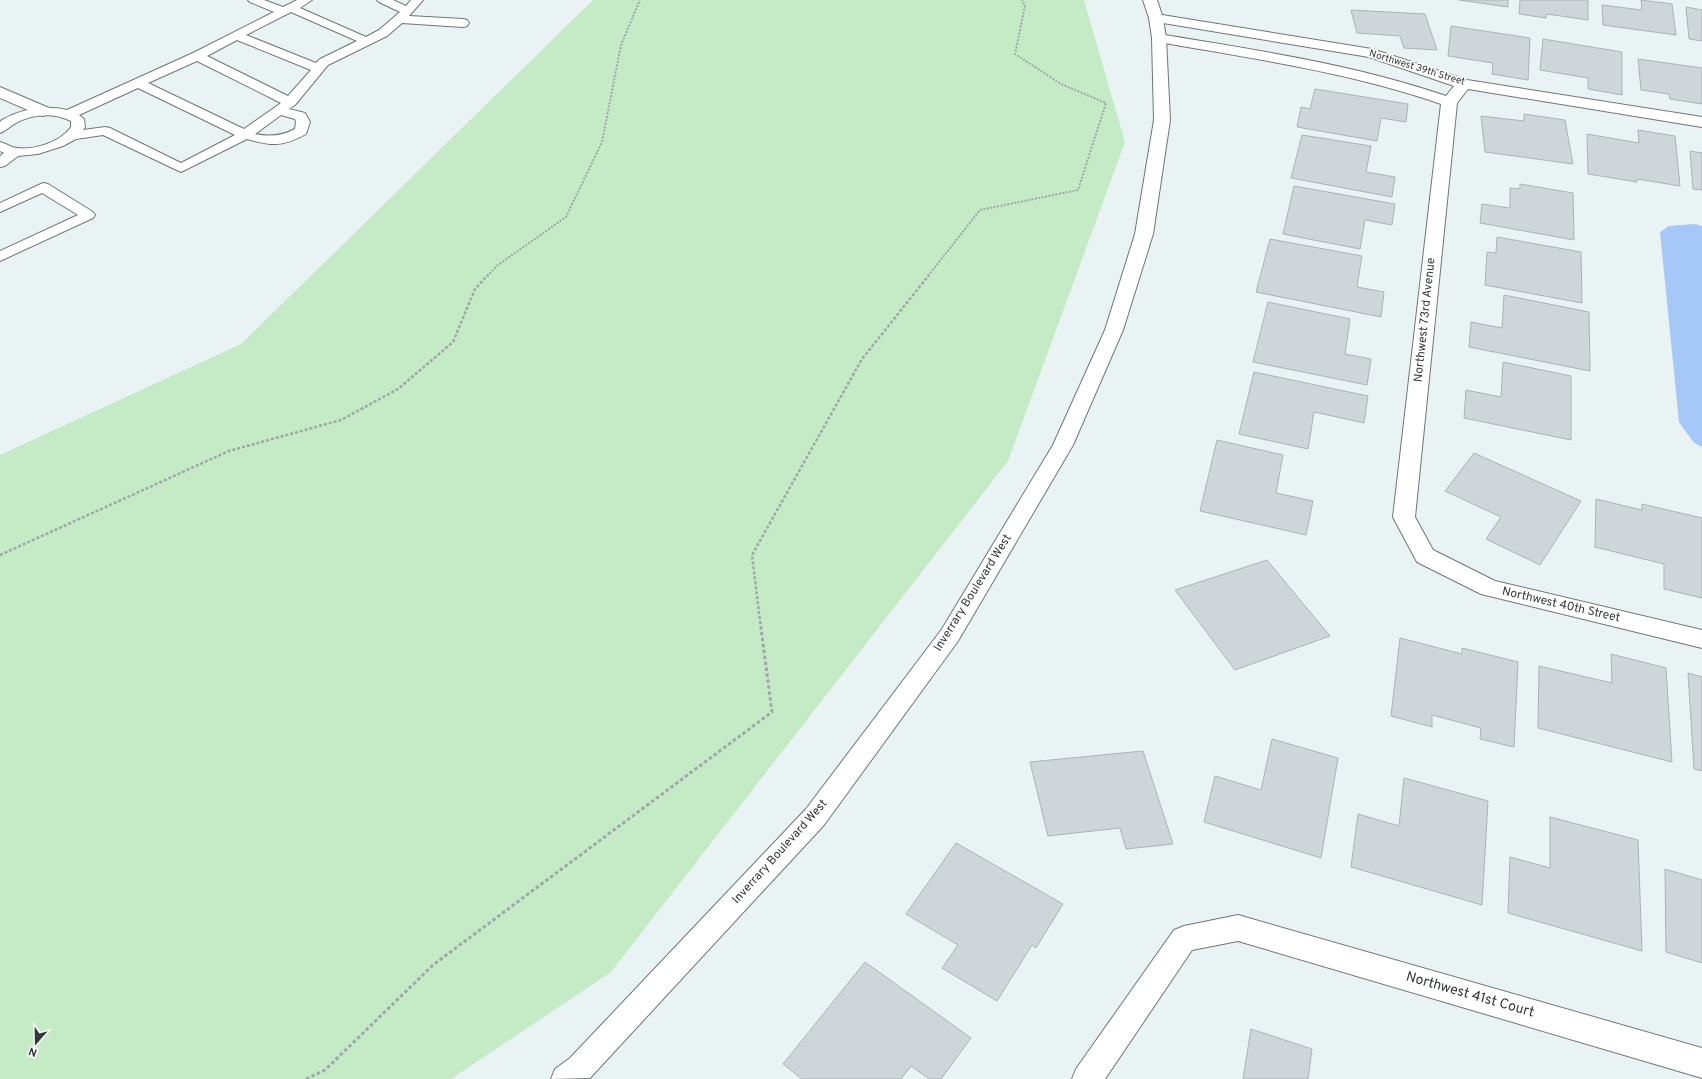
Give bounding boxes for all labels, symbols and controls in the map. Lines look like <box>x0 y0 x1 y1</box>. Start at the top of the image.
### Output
street label: Northwest 39th Street <box>1367 47 1467 89</box>
street label: Northwest 73rd Avenue <box>1411 257 1439 383</box>
street label: Inverrary Boulevard West <box>930 531 1016 655</box>
street label: Northwest 40th Street <box>1500 584 1622 626</box>
street label: Inverrary Boulevard West <box>729 796 831 908</box>
street label: Northwest 41st Court <box>1404 969 1536 1021</box>
north arrow <box>16 1023 56 1063</box>
text: N <box>27 1044 39 1059</box>

